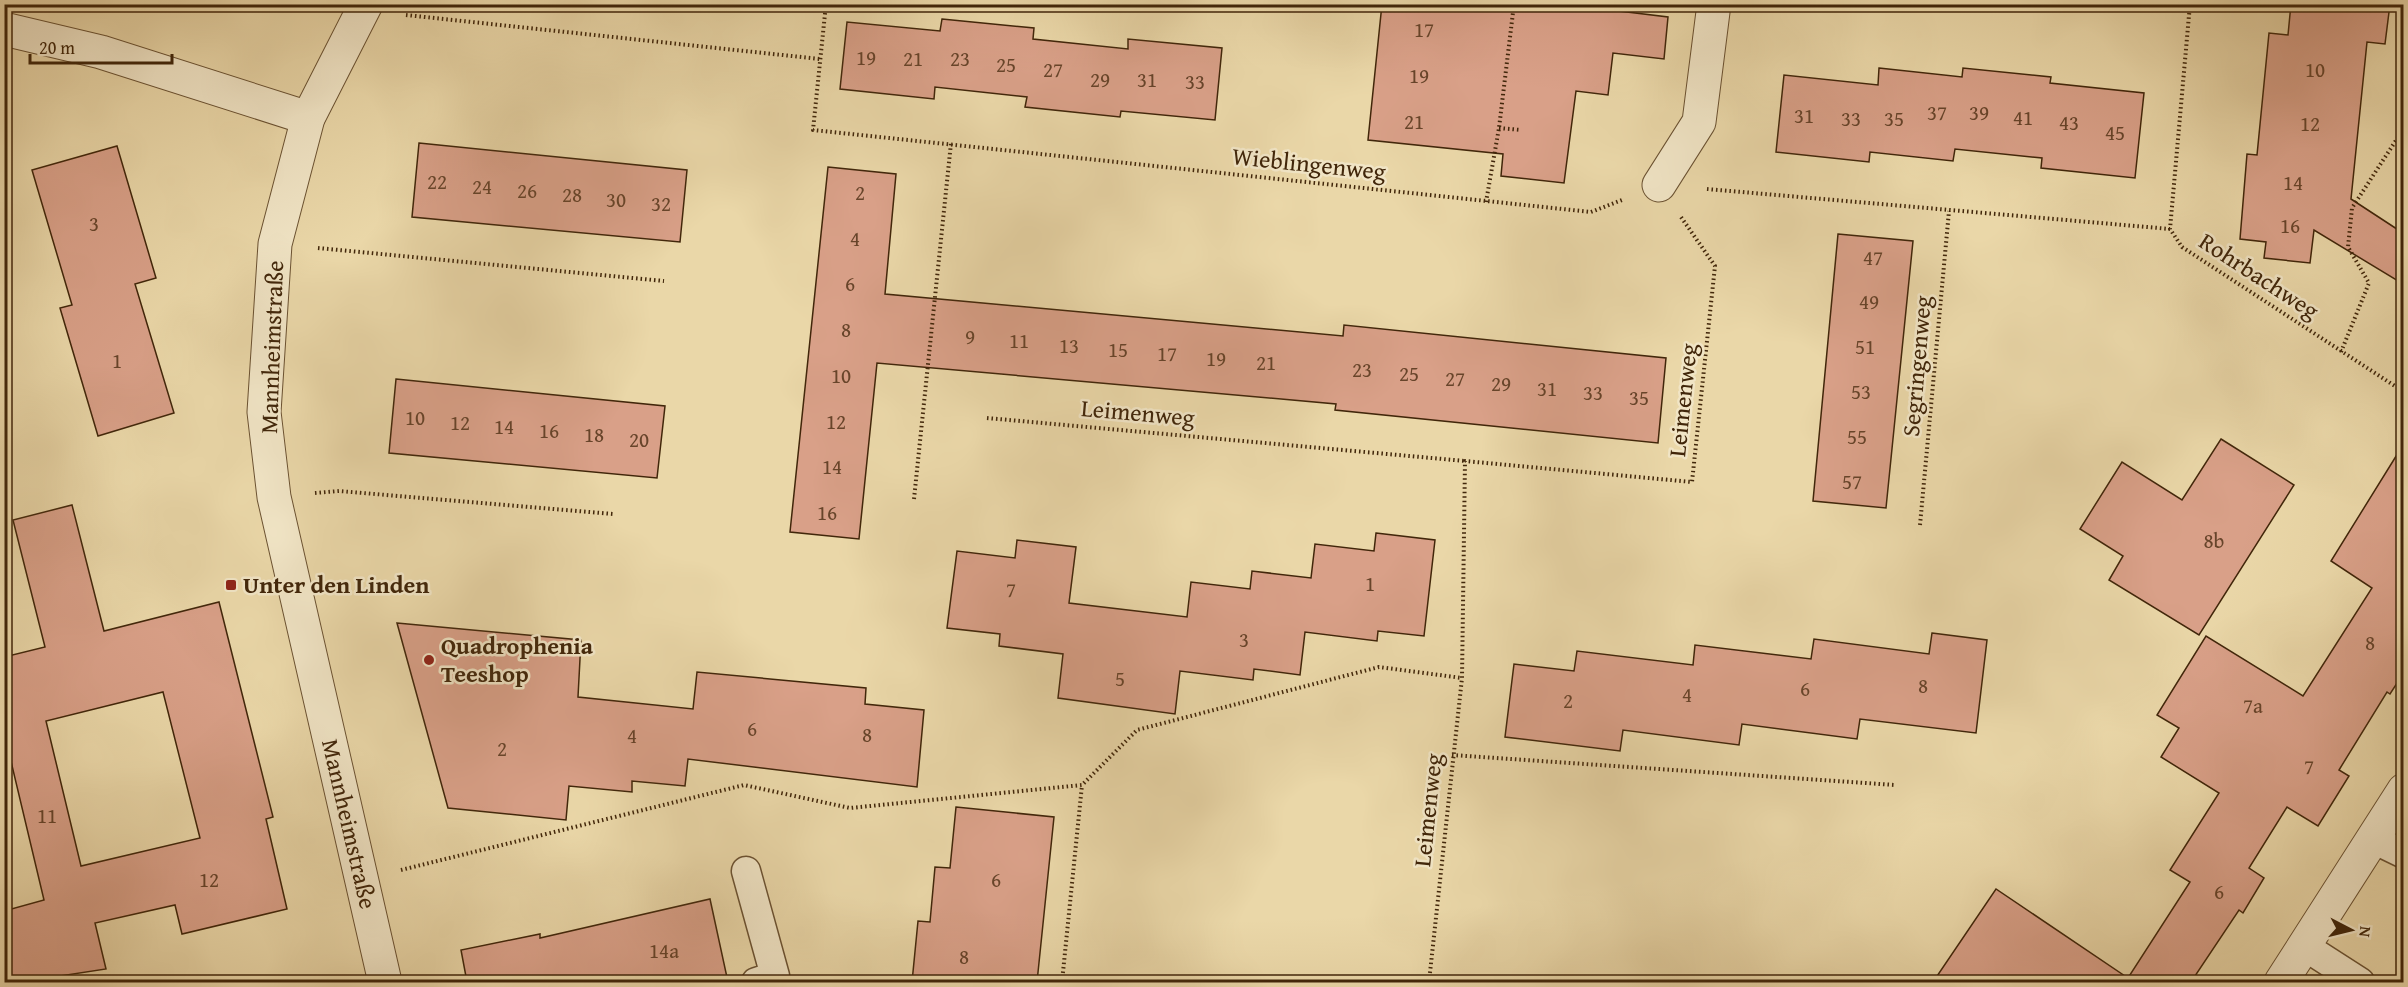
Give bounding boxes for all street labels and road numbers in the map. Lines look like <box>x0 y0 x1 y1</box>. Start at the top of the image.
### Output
street label: Wieblingenweg <box>1231 138 1388 189</box>
street label: Rohrbachweg <box>2192 224 2326 328</box>
street label: Mannheimstraße <box>251 260 292 434</box>
street label: Segringenweg <box>1893 294 1940 438</box>
street label: Leimenweg <box>1659 341 1706 458</box>
street label: Leimenweg <box>1080 390 1196 435</box>
street label: Mannheimstraße <box>313 735 386 912</box>
street label: Leimenweg <box>1404 751 1451 868</box>

